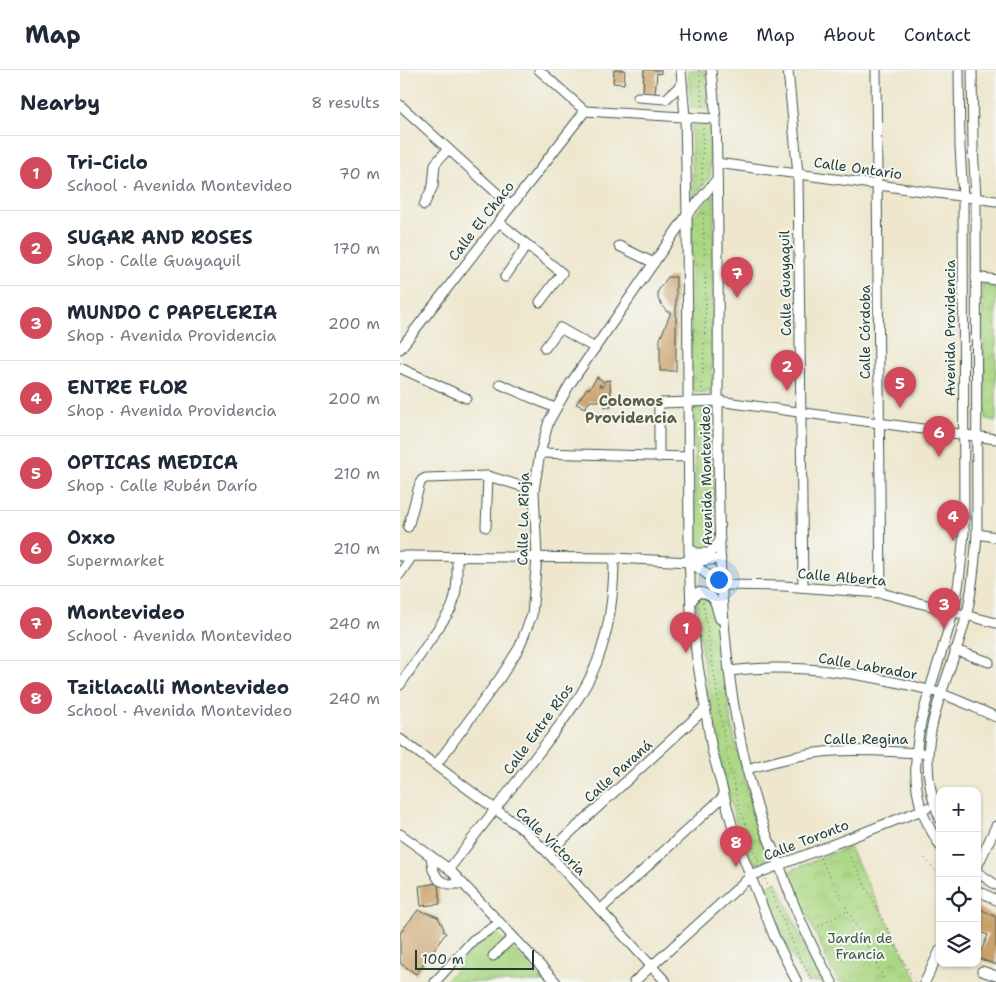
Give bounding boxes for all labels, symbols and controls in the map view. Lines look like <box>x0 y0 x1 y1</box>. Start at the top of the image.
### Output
text: Map <box>25 19 81 51</box>
text: Home <box>679 23 728 47</box>
text: Map <box>756 23 795 47</box>
text: About <box>823 23 876 47</box>
text: Contact <box>904 23 971 47</box>
text: Nearby <box>20 89 100 117</box>
text: 8 results <box>311 92 380 113</box>
text: Tri-Ciclo <box>67 150 148 175</box>
street label: Calle Ontario <box>813 153 903 183</box>
text: 1 <box>32 163 40 184</box>
text: 70 m <box>339 163 380 184</box>
text: School · Avenida Montevideo <box>67 175 292 196</box>
street label: Calle El Chaco <box>444 177 518 265</box>
text: SUGAR AND ROSES <box>67 225 253 250</box>
street label: Calle Guayaquil <box>775 229 795 336</box>
text: 2 <box>30 238 42 259</box>
text: 170 m <box>333 238 380 259</box>
text: Shop · Calle Guayaquil <box>67 250 241 271</box>
pin: 7 <box>721 257 753 298</box>
street label: Avenida Providencia <box>941 259 959 397</box>
street label: Calle Córdoba <box>856 284 874 379</box>
text: MUNDO C PAPELERIA <box>67 300 277 325</box>
text: 3 <box>30 313 42 334</box>
text: 200 m <box>328 313 380 334</box>
text: Shop · Avenida Providencia <box>67 325 276 346</box>
pin: 2 <box>771 350 803 391</box>
pin: 5 <box>884 367 916 408</box>
text: ENTRE FLOR <box>67 375 188 400</box>
text: 4 <box>30 388 42 409</box>
text: 200 m <box>328 388 380 409</box>
district label: Colomos Providencia <box>585 391 678 428</box>
text: Shop · Avenida Providencia <box>67 400 276 421</box>
street label: Avenida Montevideo <box>696 406 716 546</box>
pin: 6 <box>923 416 955 457</box>
text: OPTICAS MEDICA <box>67 450 238 475</box>
text: 5 <box>31 463 41 484</box>
text: 210 m <box>333 463 380 484</box>
street label: Calle La Rioja <box>513 472 533 566</box>
text: Shop · Calle Rubén Darío <box>67 475 258 496</box>
pin: 4 <box>937 500 969 541</box>
text: Oxxo <box>67 525 115 550</box>
text: 6 <box>30 538 42 559</box>
text: 210 m <box>333 538 380 559</box>
text: Supermarket <box>67 550 164 571</box>
street label: Calle Alberta <box>797 564 887 590</box>
your location <box>706 567 732 593</box>
pin: 3 <box>928 588 960 629</box>
text: Montevideo <box>67 600 185 625</box>
pin: 1 <box>670 612 702 653</box>
text: 7 <box>30 613 42 634</box>
text: 240 m <box>328 613 380 634</box>
text: School · Avenida Montevideo <box>67 625 292 646</box>
street label: Calle Labrador <box>817 648 919 684</box>
text: Tzitlacalli Montevideo <box>67 675 289 700</box>
street label: Calle Entre Ríos <box>499 680 577 778</box>
text: 8 <box>30 688 42 709</box>
text: 240 m <box>328 688 380 709</box>
text: School · Avenida Montevideo <box>67 700 292 721</box>
street label: Calle Regina <box>824 730 909 748</box>
street label: Calle Paraná <box>580 735 656 806</box>
map controls <box>936 787 981 967</box>
button: + <box>936 787 981 832</box>
street label: Calle Victoria <box>512 803 590 879</box>
street label: Calle Toronto <box>761 815 851 865</box>
pin: 8 <box>720 826 752 867</box>
button: − <box>936 832 981 877</box>
button: locate <box>936 877 981 922</box>
button: layers <box>936 922 981 967</box>
park label: Jardín de Francia <box>827 929 893 963</box>
scale bar <box>415 947 534 970</box>
text: 100 m <box>422 950 464 968</box>

